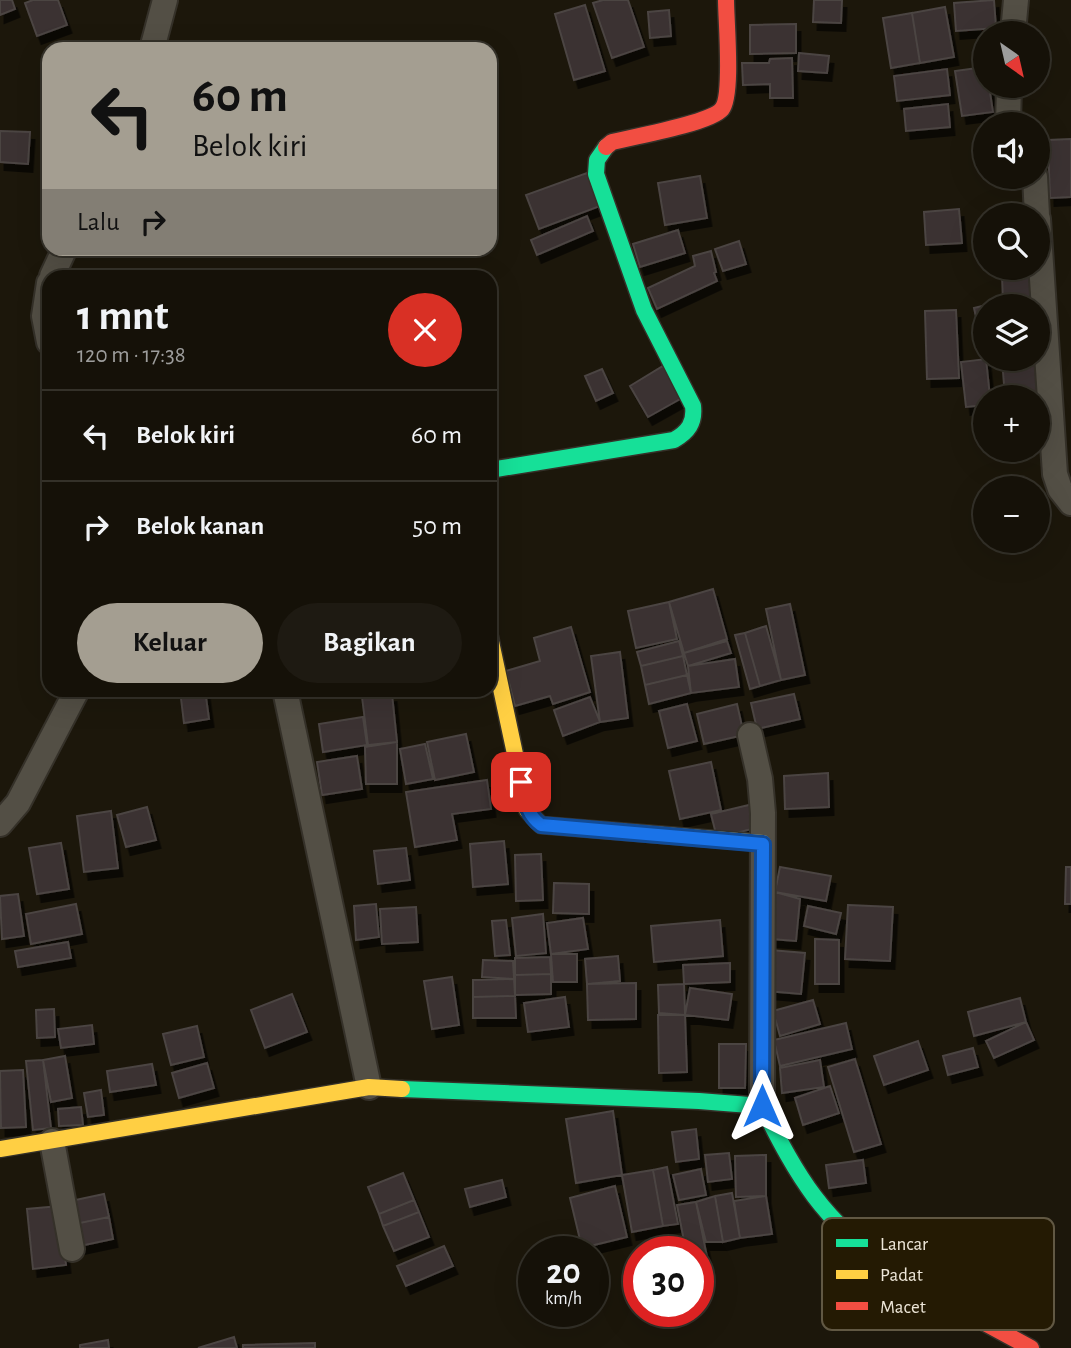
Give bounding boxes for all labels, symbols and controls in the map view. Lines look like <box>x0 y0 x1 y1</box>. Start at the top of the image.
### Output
north arrow <box>973 21 1050 98</box>
map controls <box>973 21 1050 553</box>
icon: left <box>77 70 168 161</box>
text: 60 m <box>192 72 288 121</box>
button: sound <box>973 112 1050 189</box>
text: Belok kiri <box>192 130 308 162</box>
icon: right <box>134 203 172 241</box>
button: search <box>973 203 1050 280</box>
text: Lalu <box>77 209 120 235</box>
button: close <box>388 293 462 367</box>
button: layers <box>973 294 1050 371</box>
text: 1 mnt <box>77 295 169 337</box>
text: 120 m · 17:38 <box>77 344 186 367</box>
button: + <box>973 385 1050 462</box>
icon: left <box>77 417 115 455</box>
text: Belok kiri <box>136 422 235 448</box>
text: 60 m <box>411 422 462 448</box>
button: − <box>973 476 1050 553</box>
icon: right <box>77 508 115 546</box>
text: Belok kanan <box>136 513 264 539</box>
text: 50 m <box>412 513 462 539</box>
button: Keluar <box>77 603 263 683</box>
button: Bagikan <box>277 603 462 683</box>
pin <box>491 752 551 812</box>
icon: arrive <box>502 763 540 801</box>
position arrow <box>725 1069 799 1143</box>
legend <box>822 1218 1054 1330</box>
text: Lancar <box>880 1235 928 1254</box>
speed limit sign: 30 <box>623 1236 714 1327</box>
text: 20 <box>546 1255 581 1290</box>
text: Padat <box>880 1266 923 1285</box>
text: km/h <box>545 1290 582 1308</box>
text: Macet <box>880 1298 926 1317</box>

